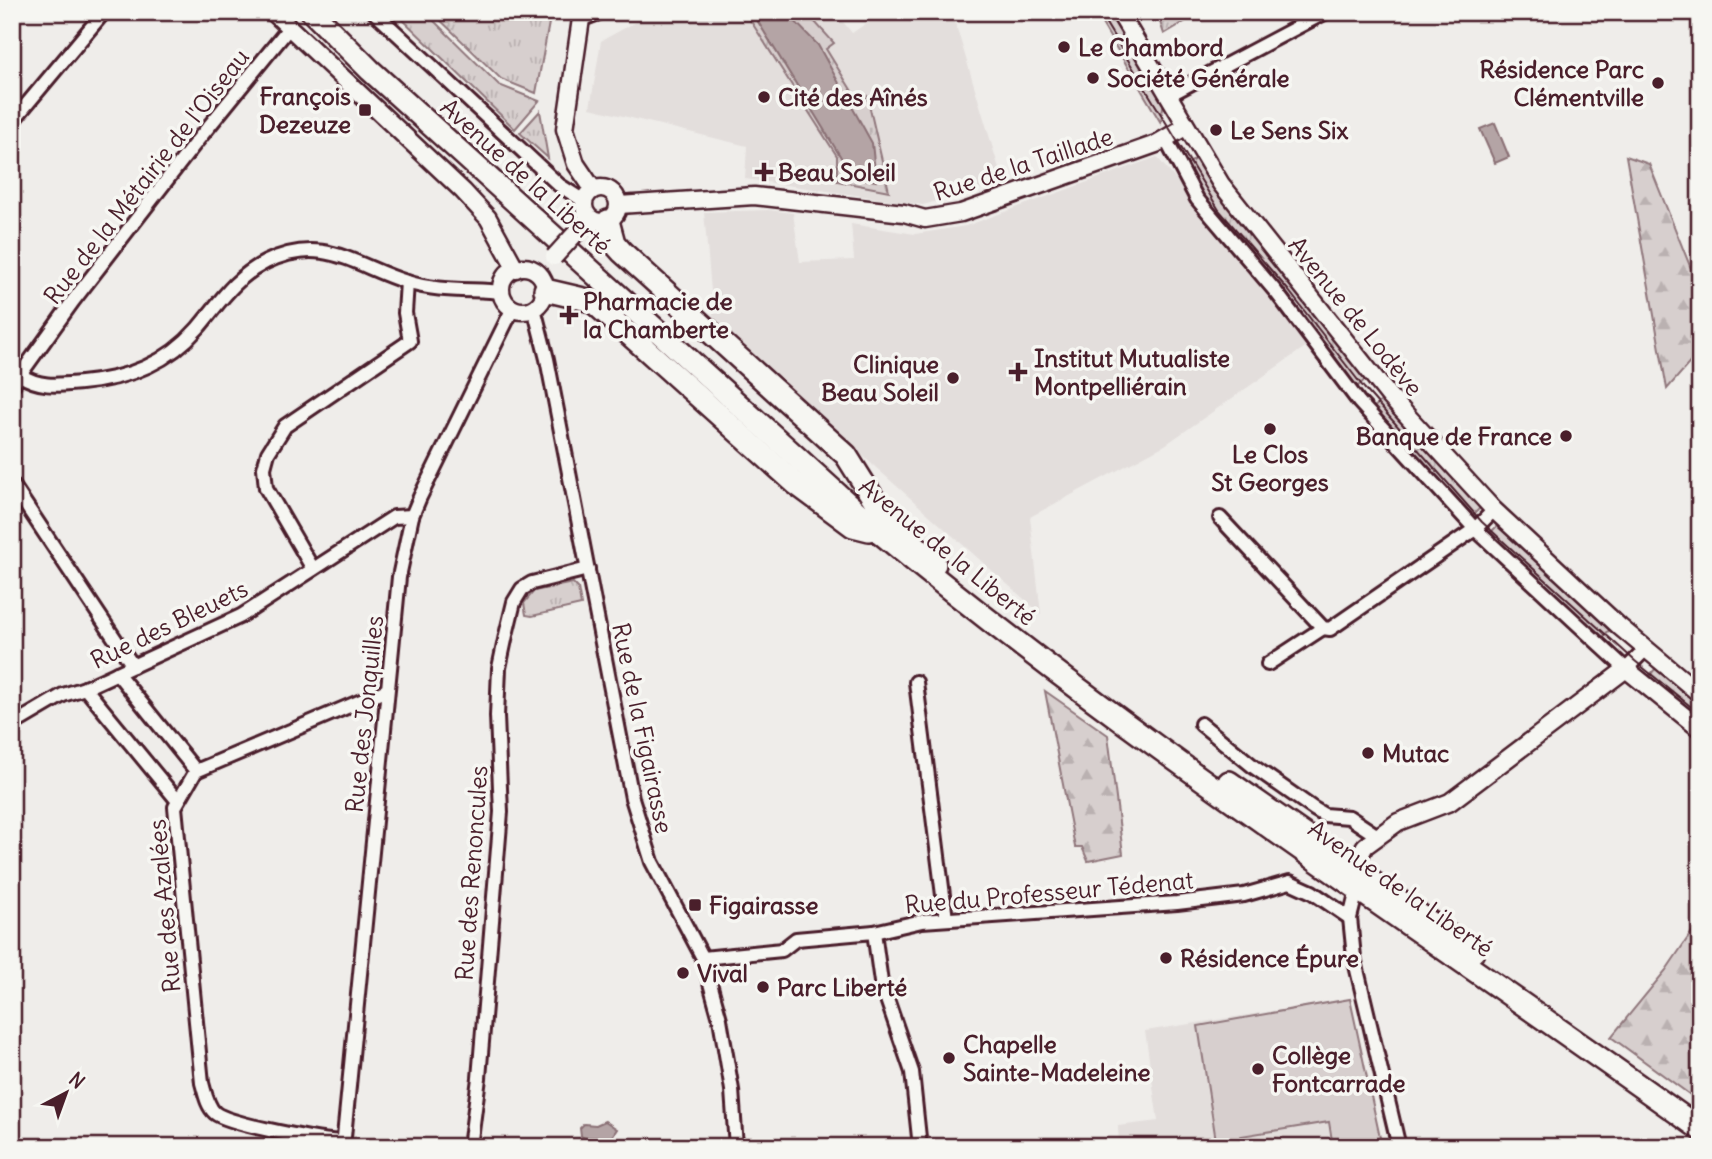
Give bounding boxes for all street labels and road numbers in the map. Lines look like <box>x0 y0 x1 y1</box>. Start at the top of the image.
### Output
street label: Rue de la Métairie de l'Oiseau <box>37 42 255 310</box>
street label: Avenue de la Liberté <box>435 92 617 260</box>
street label: Rue de la Taillade <box>930 121 1116 207</box>
street label: Avenue de Lodève <box>1282 230 1430 402</box>
street label: Avenue de la Liberté <box>854 471 1042 631</box>
street label: Rue des Bleuets <box>86 573 252 675</box>
street label: Rue des Jonquilles <box>339 614 389 814</box>
street label: Rue de la Figairasse <box>606 620 680 836</box>
street label: Rue des Renoncules <box>449 764 493 982</box>
street label: Avenue de la Liberté <box>1303 813 1499 963</box>
street label: Rue des Azalées <box>141 818 187 994</box>
street label: Rue du Professeur Tédenat <box>903 864 1195 920</box>

